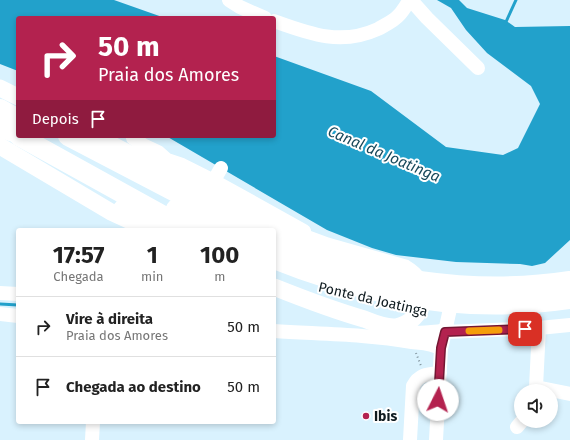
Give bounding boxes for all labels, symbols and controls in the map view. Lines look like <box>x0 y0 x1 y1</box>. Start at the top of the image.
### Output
text: 50 m <box>98 30 160 63</box>
icon: right <box>32 32 84 84</box>
text: Praia dos Amores <box>98 64 239 86</box>
icon: arrive <box>87 108 109 130</box>
text: Depois <box>32 110 79 128</box>
water label: Canal da Joatinga <box>325 122 443 186</box>
text: 17:57 <box>53 241 104 269</box>
text: 1 <box>147 241 158 269</box>
text: 100 <box>200 241 239 269</box>
text: Chegada <box>53 269 104 284</box>
text: min <box>141 269 163 284</box>
text: m <box>214 269 225 284</box>
street label: Ponte da Joatinga <box>317 279 429 320</box>
text: Vire à direita <box>66 310 153 328</box>
pin <box>508 312 542 346</box>
icon: right <box>32 316 54 338</box>
text: 50 m <box>227 318 260 336</box>
icon: arrive <box>514 318 536 340</box>
text: Praia dos Amores <box>66 328 168 343</box>
icon: arrive <box>32 376 54 398</box>
text: Chegada ao destino <box>66 378 201 396</box>
text: 50 m <box>227 378 260 396</box>
position arrow <box>417 379 459 421</box>
map controls <box>514 384 558 428</box>
button: sound <box>514 384 558 428</box>
place label: Ibis <box>374 408 397 425</box>
marker: Ibis <box>361 411 371 421</box>

